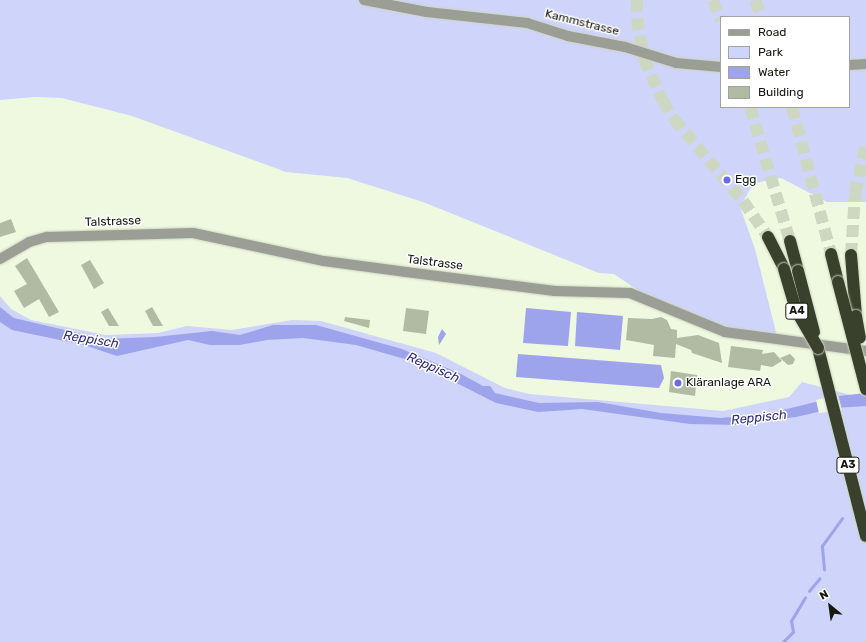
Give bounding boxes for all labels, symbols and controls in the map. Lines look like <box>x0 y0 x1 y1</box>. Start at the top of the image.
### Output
street label: Kammstrasse <box>543 7 621 39</box>
legend <box>720 16 850 108</box>
text: Road <box>758 25 786 39</box>
text: Park <box>758 45 783 59</box>
text: Water <box>758 65 790 79</box>
text: Building <box>758 85 804 99</box>
place label: Egg <box>735 173 757 187</box>
marker: Egg <box>722 175 732 185</box>
street label: Talstrasse <box>85 214 141 230</box>
street label: Talstrasse <box>406 252 464 274</box>
road number: A4 <box>785 302 809 320</box>
water label: Reppisch <box>62 328 120 352</box>
water label: Reppisch <box>404 349 462 387</box>
place label: Kläranlage ARA <box>686 376 771 390</box>
marker: Kläranlage ARA <box>673 378 683 388</box>
water label: Reppisch <box>730 407 788 429</box>
road number: A3 <box>836 456 860 474</box>
north arrow <box>810 586 850 626</box>
text: N <box>817 587 831 603</box>

